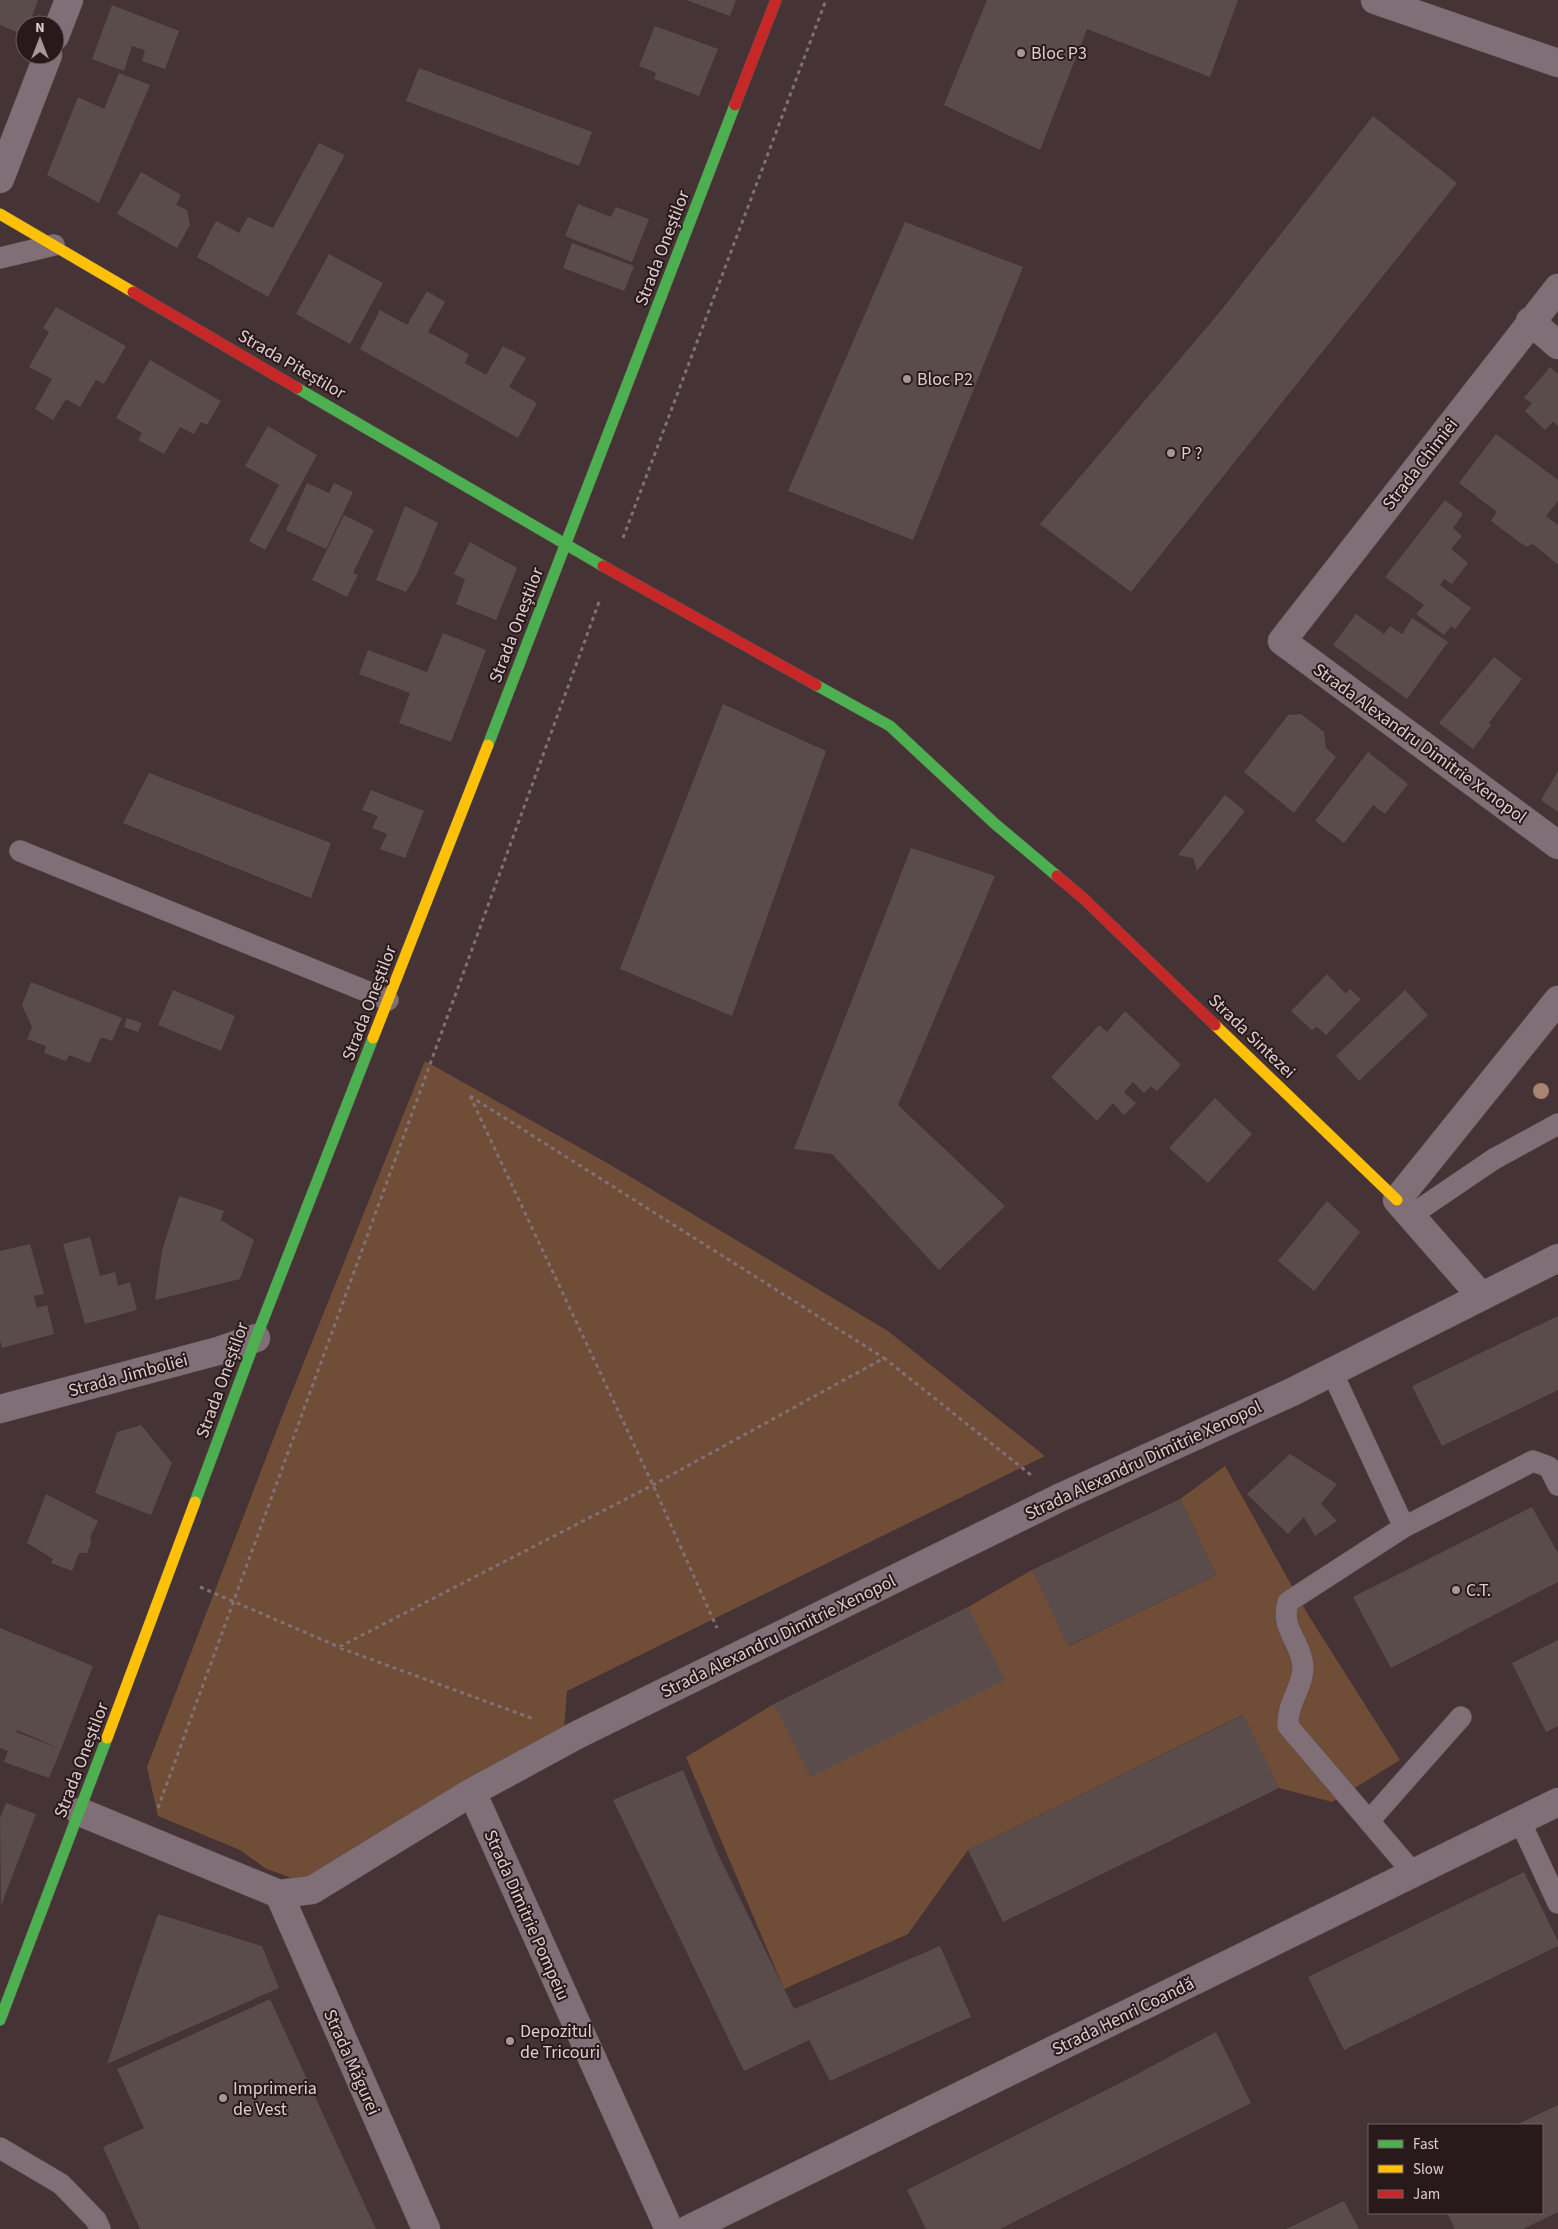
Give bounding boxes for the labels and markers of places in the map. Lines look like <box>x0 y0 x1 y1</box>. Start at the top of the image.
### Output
place label: Bloc P3 <box>1031 41 1087 66</box>
marker: Bloc P3 <box>1015 47 1027 59</box>
place label: Bloc P2 <box>917 367 973 392</box>
marker: Bloc P2 <box>901 373 913 385</box>
place label: P ? <box>1181 441 1202 466</box>
marker: P ? <box>1165 447 1177 459</box>
place label: C.T. <box>1466 1578 1491 1603</box>
marker: C.T. <box>1450 1584 1462 1596</box>
place label: Depozitul de Tricouri <box>520 2019 600 2065</box>
marker: Depozitul de Tricouri <box>504 2035 516 2047</box>
place label: Imprimeria de Vest <box>233 2076 317 2122</box>
marker: Imprimeria de Vest <box>217 2092 229 2104</box>

